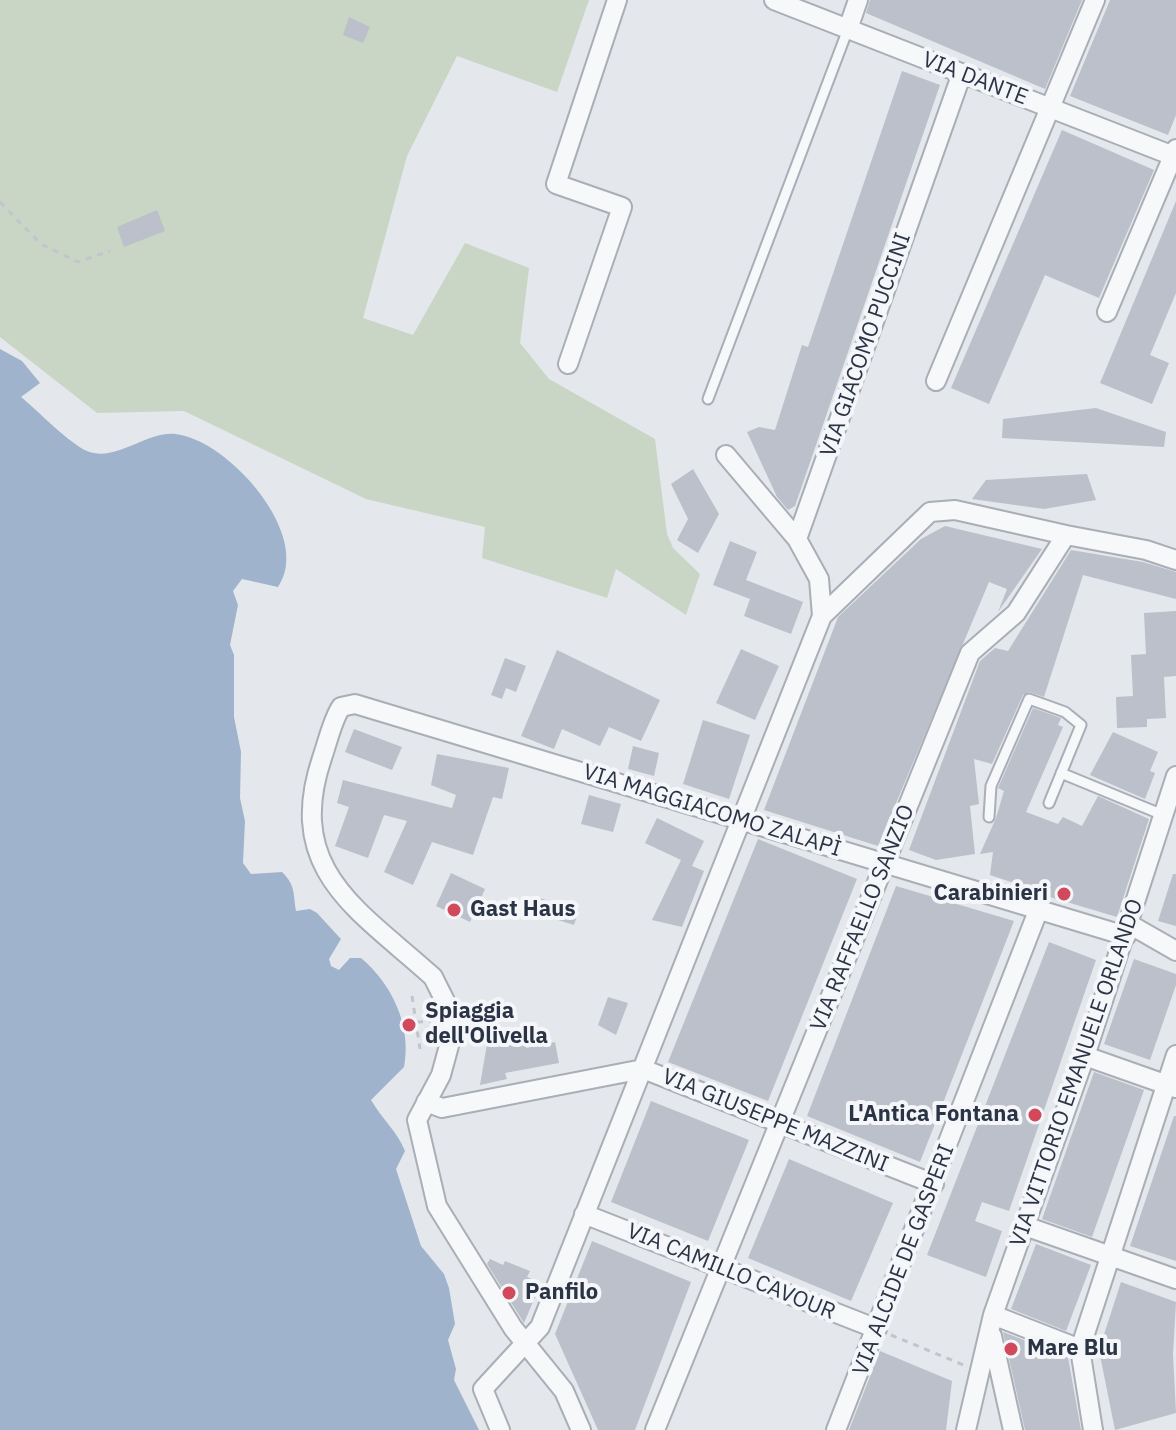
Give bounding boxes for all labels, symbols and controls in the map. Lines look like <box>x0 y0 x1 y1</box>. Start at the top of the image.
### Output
street label: VIA DANTE <box>918 47 1032 111</box>
street label: VIA GIACOMO PUCCINI <box>815 229 917 461</box>
street label: VIA MAGGIACOMO ZALAPÌ <box>580 759 844 863</box>
street label: VIA RAFFAELLO SANZIO <box>805 801 921 1035</box>
place label: Carabinieri <box>933 881 1048 907</box>
marker: Carabinieri <box>1055 885 1073 903</box>
street label: VIA VITTORIO EMANUELE ORLANDO <box>1005 896 1149 1250</box>
place label: Gast Haus <box>470 897 576 923</box>
marker: Gast Haus <box>445 901 463 919</box>
place label: Spiaggia dell'Olivella <box>425 999 548 1050</box>
marker: Spiaggia dell'Olivella <box>400 1016 418 1034</box>
street label: VIA GIUSEPPE MAZZINI <box>658 1064 892 1178</box>
place label: L'Antica Fontana <box>848 1102 1019 1128</box>
marker: L'Antica Fontana <box>1026 1106 1044 1124</box>
street label: VIA ALCIDE DE GASPERI <box>848 1141 960 1379</box>
street label: VIA CAMILLO CAVOUR <box>623 1218 839 1326</box>
place label: Panfilo <box>525 1280 598 1306</box>
marker: Panfilo <box>500 1284 518 1302</box>
place label: Mare Blu <box>1027 1336 1118 1362</box>
marker: Mare Blu <box>1002 1340 1020 1358</box>

